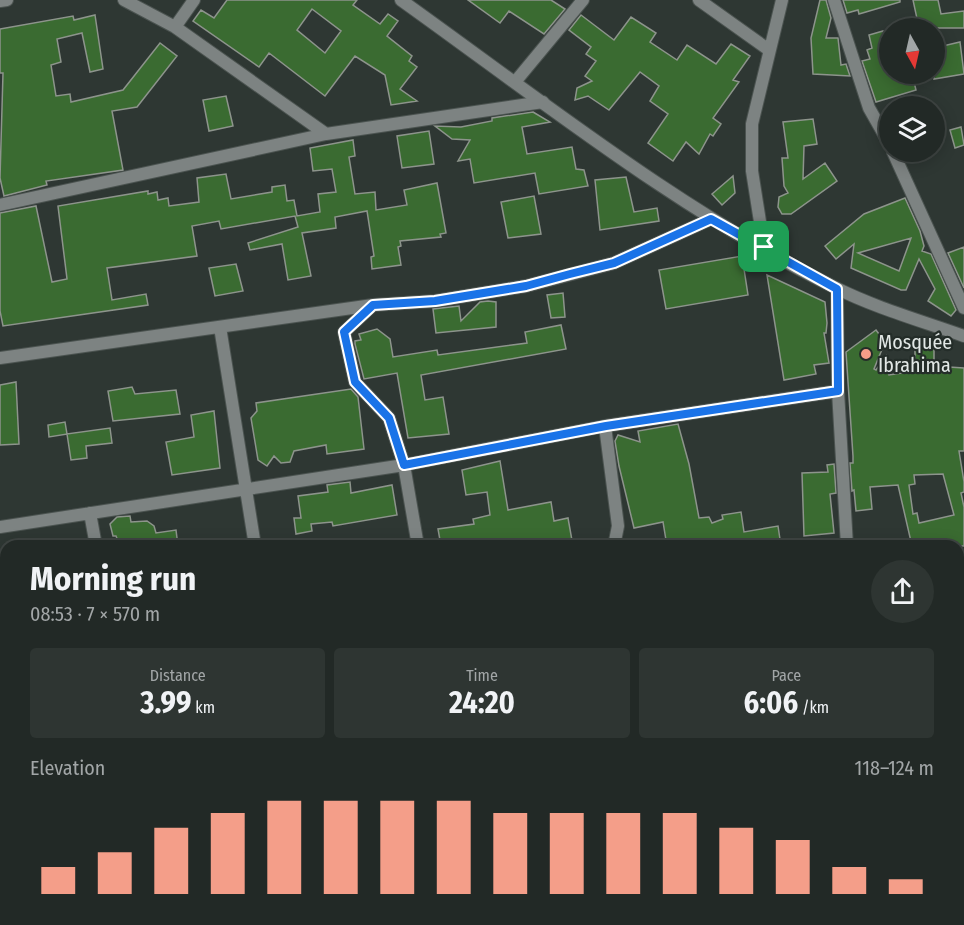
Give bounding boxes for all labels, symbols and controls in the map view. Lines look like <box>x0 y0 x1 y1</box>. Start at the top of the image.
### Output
north arrow <box>879 18 945 84</box>
map controls <box>879 18 945 162</box>
button: layers <box>879 96 945 162</box>
pin <box>738 221 789 272</box>
icon: arrive <box>747 230 780 263</box>
place label: Mosquée Ibrahima <box>878 330 952 377</box>
marker: Mosquée Ibrahima <box>859 347 873 361</box>
text: Morning run <box>30 559 196 599</box>
button: share <box>871 560 934 623</box>
text: 08:53 · 7 × 570 m <box>30 602 160 626</box>
text: Distance <box>150 666 206 685</box>
text: Time <box>466 666 498 685</box>
text: Pace <box>771 666 801 685</box>
text: 3.99 <box>140 685 192 721</box>
text: 24:20 <box>449 685 515 721</box>
text: 6:06 <box>744 685 798 721</box>
text: km <box>192 698 215 717</box>
text: /km <box>798 698 829 717</box>
text: Elevation <box>30 756 105 780</box>
text: 118–124 m <box>855 756 934 780</box>

